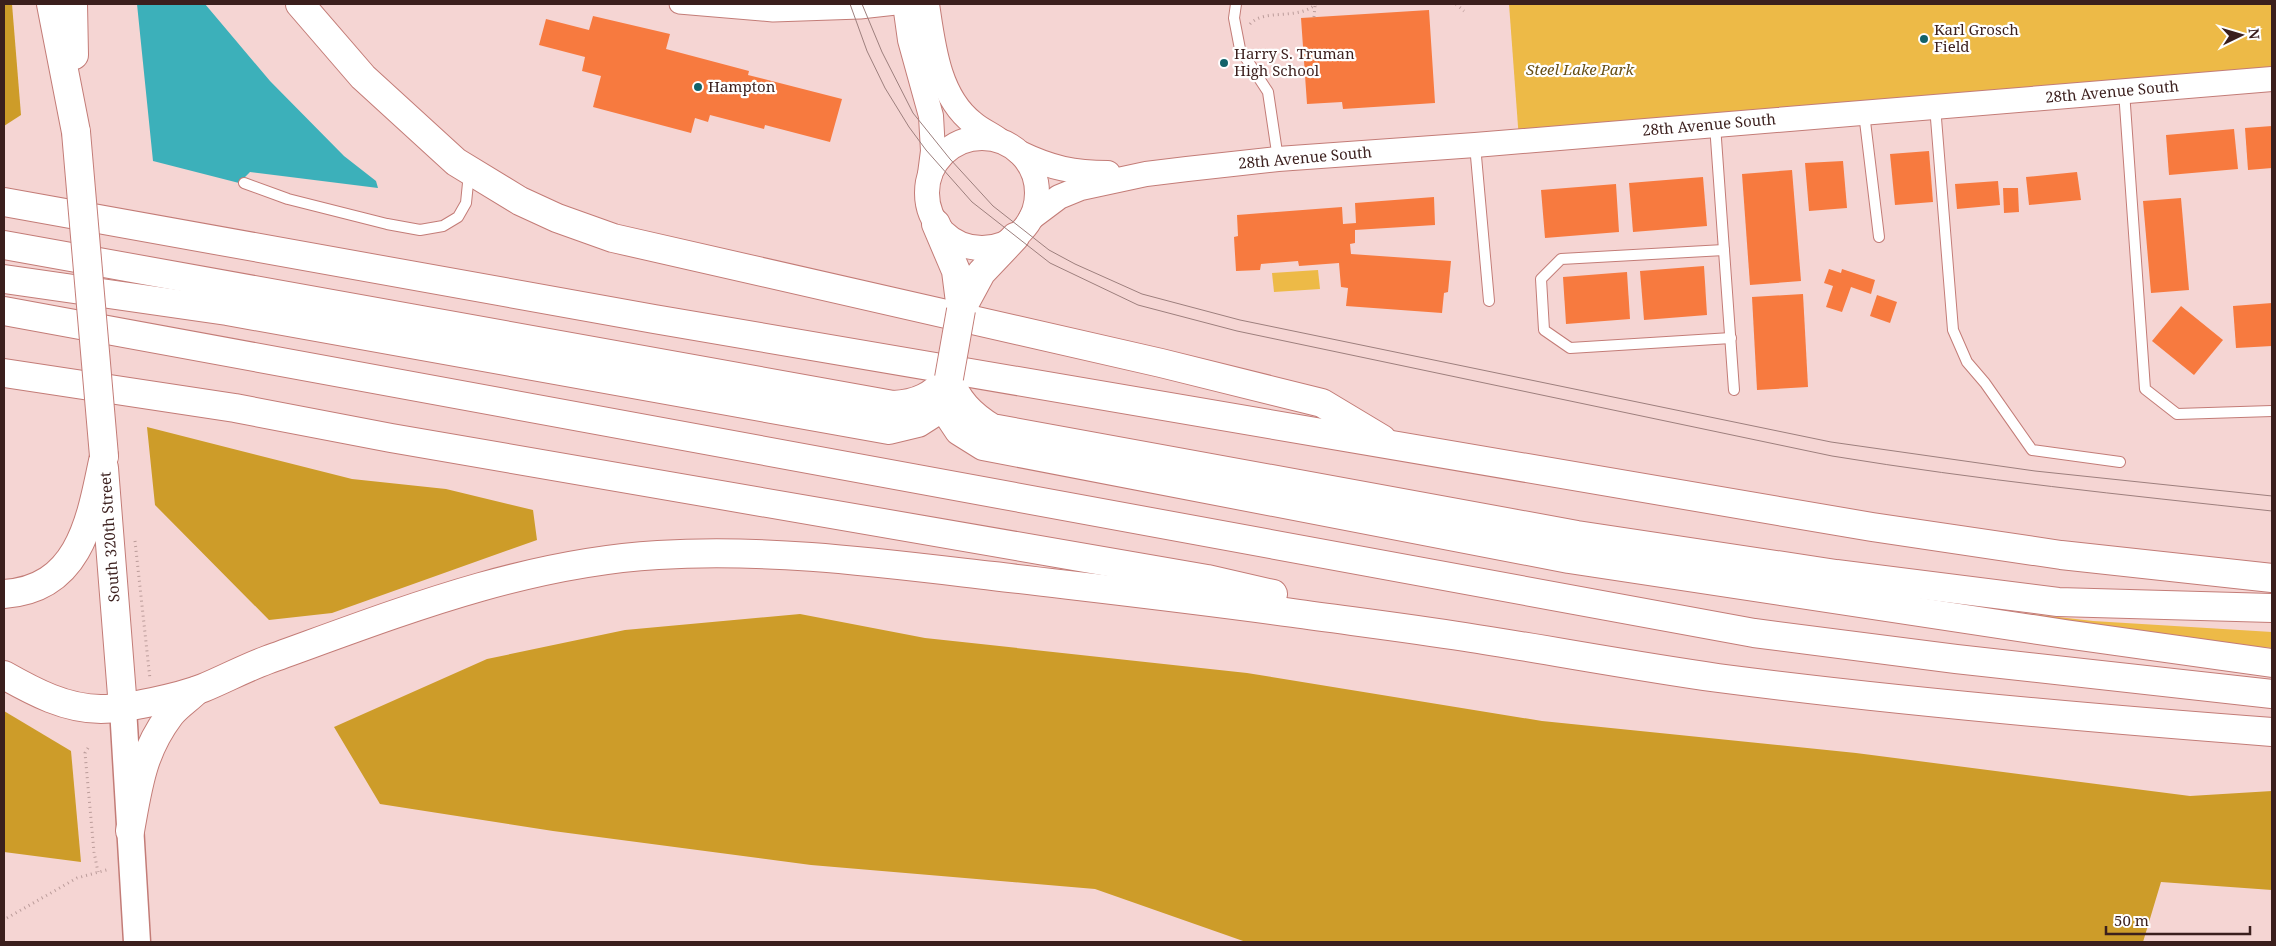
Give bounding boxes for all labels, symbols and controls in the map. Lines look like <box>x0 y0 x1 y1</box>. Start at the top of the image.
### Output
north arrow <box>2216 10 2266 60</box>
place label: Karl Grosch Field <box>1934 19 2019 56</box>
text: N <box>2245 27 2264 40</box>
marker: Karl Grosch Field <box>1918 33 1930 45</box>
place label: Harry S. Truman High School <box>1234 43 1355 80</box>
marker: Harry S. Truman High School <box>1218 57 1230 69</box>
park label: Steel Lake Park <box>1526 59 1634 79</box>
street label: 28th Avenue South <box>2044 75 2180 107</box>
place label: Hampton <box>708 76 776 96</box>
marker: Hampton <box>692 81 704 93</box>
street label: 28th Avenue South <box>1641 108 1777 140</box>
street label: 28th Avenue South <box>1237 141 1373 173</box>
street label: South 320th Street <box>94 471 124 603</box>
scale bar <box>2106 904 2250 936</box>
text: 50 m <box>2114 910 2149 930</box>

